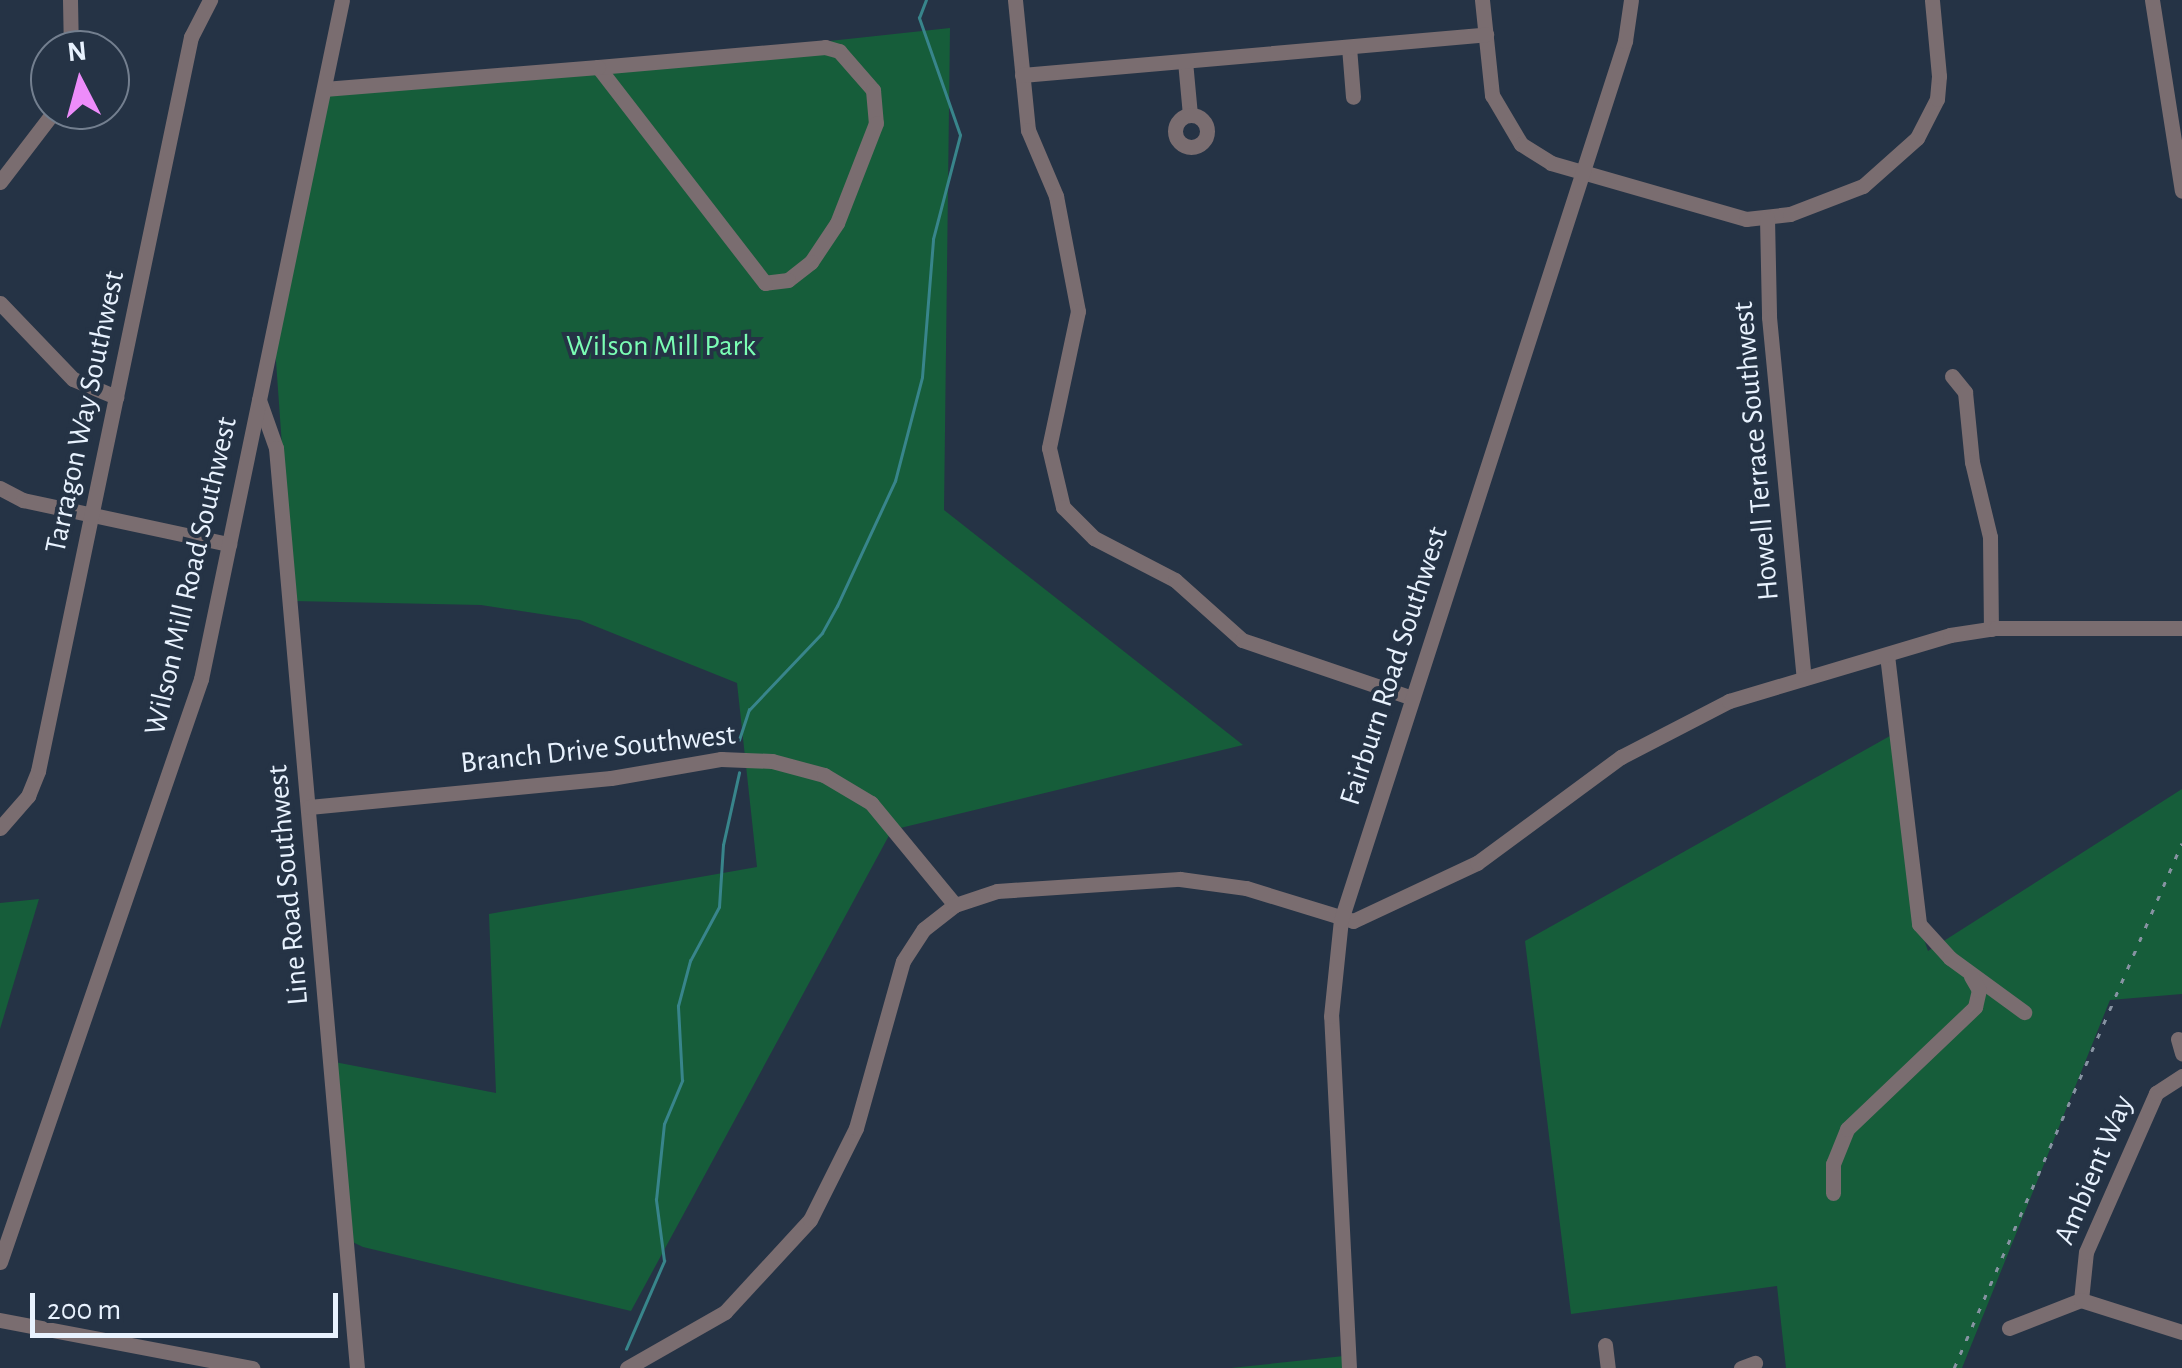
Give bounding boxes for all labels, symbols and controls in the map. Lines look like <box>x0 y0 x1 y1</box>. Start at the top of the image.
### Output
north arrow <box>30 30 130 130</box>
text: N <box>66 37 88 67</box>
street label: Tarragon Way Southwest <box>37 268 133 556</box>
street label: Howell Terrace Southwest <box>1725 300 1787 602</box>
park label: Wilson Mill Park <box>566 328 756 364</box>
street label: Wilson Mill Road Southwest <box>137 414 245 738</box>
street label: Fairburn Road Southwest <box>1332 522 1456 810</box>
street label: Branch Drive Southwest <box>459 717 737 781</box>
street label: Line Road Southwest <box>260 763 316 1007</box>
street label: Ambient Way <box>2046 1090 2142 1250</box>
scale bar <box>35 1273 342 1335</box>
text: 200 m <box>47 1295 121 1325</box>

